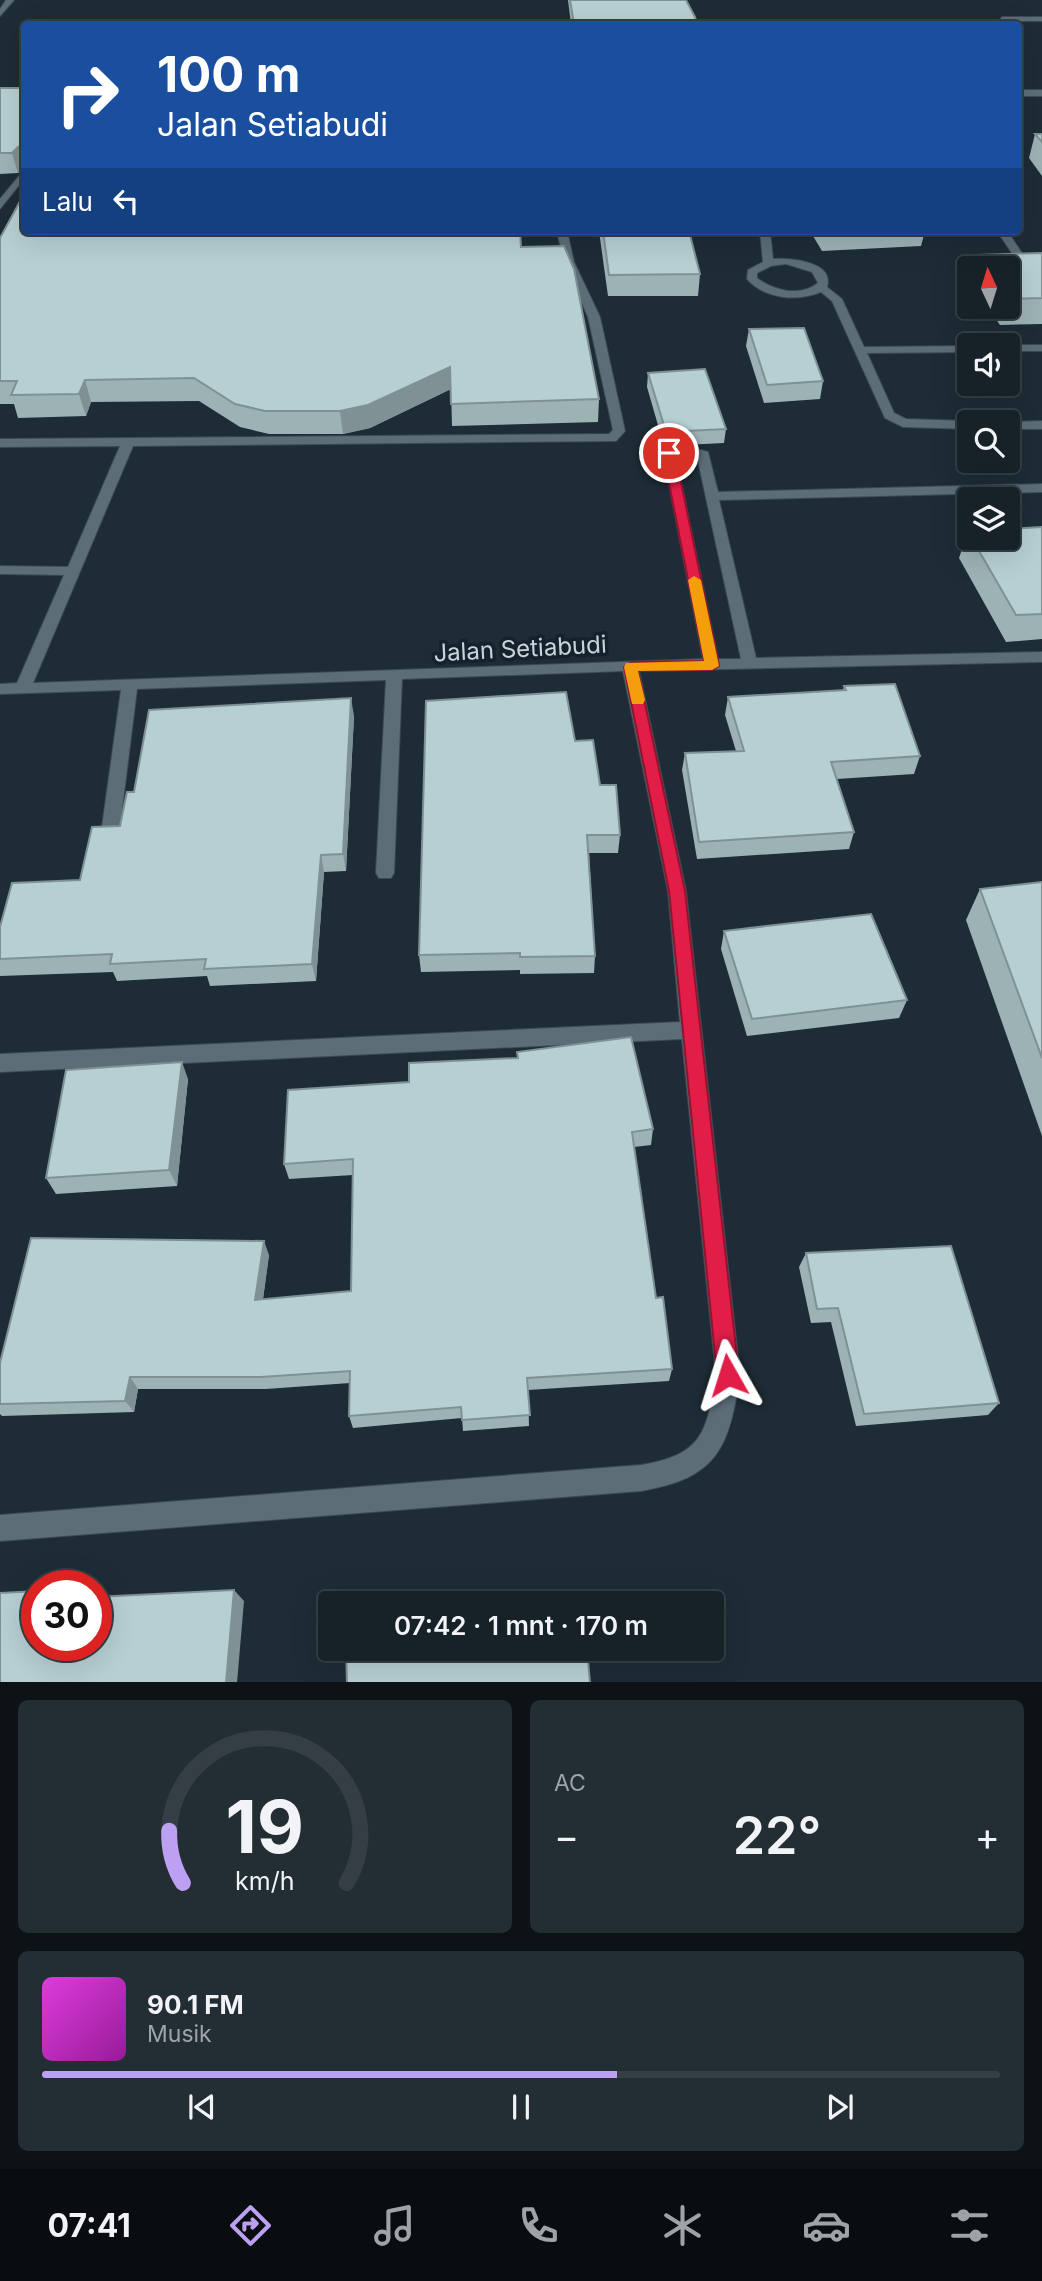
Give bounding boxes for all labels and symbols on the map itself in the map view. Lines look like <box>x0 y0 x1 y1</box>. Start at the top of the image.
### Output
north arrow <box>957 256 1020 318</box>
pin <box>639 423 699 483</box>
street label: Jalan Setiabudi <box>433 629 607 668</box>
position arrow <box>691 1338 765 1412</box>
speed limit sign: 30 <box>21 1570 112 1661</box>

